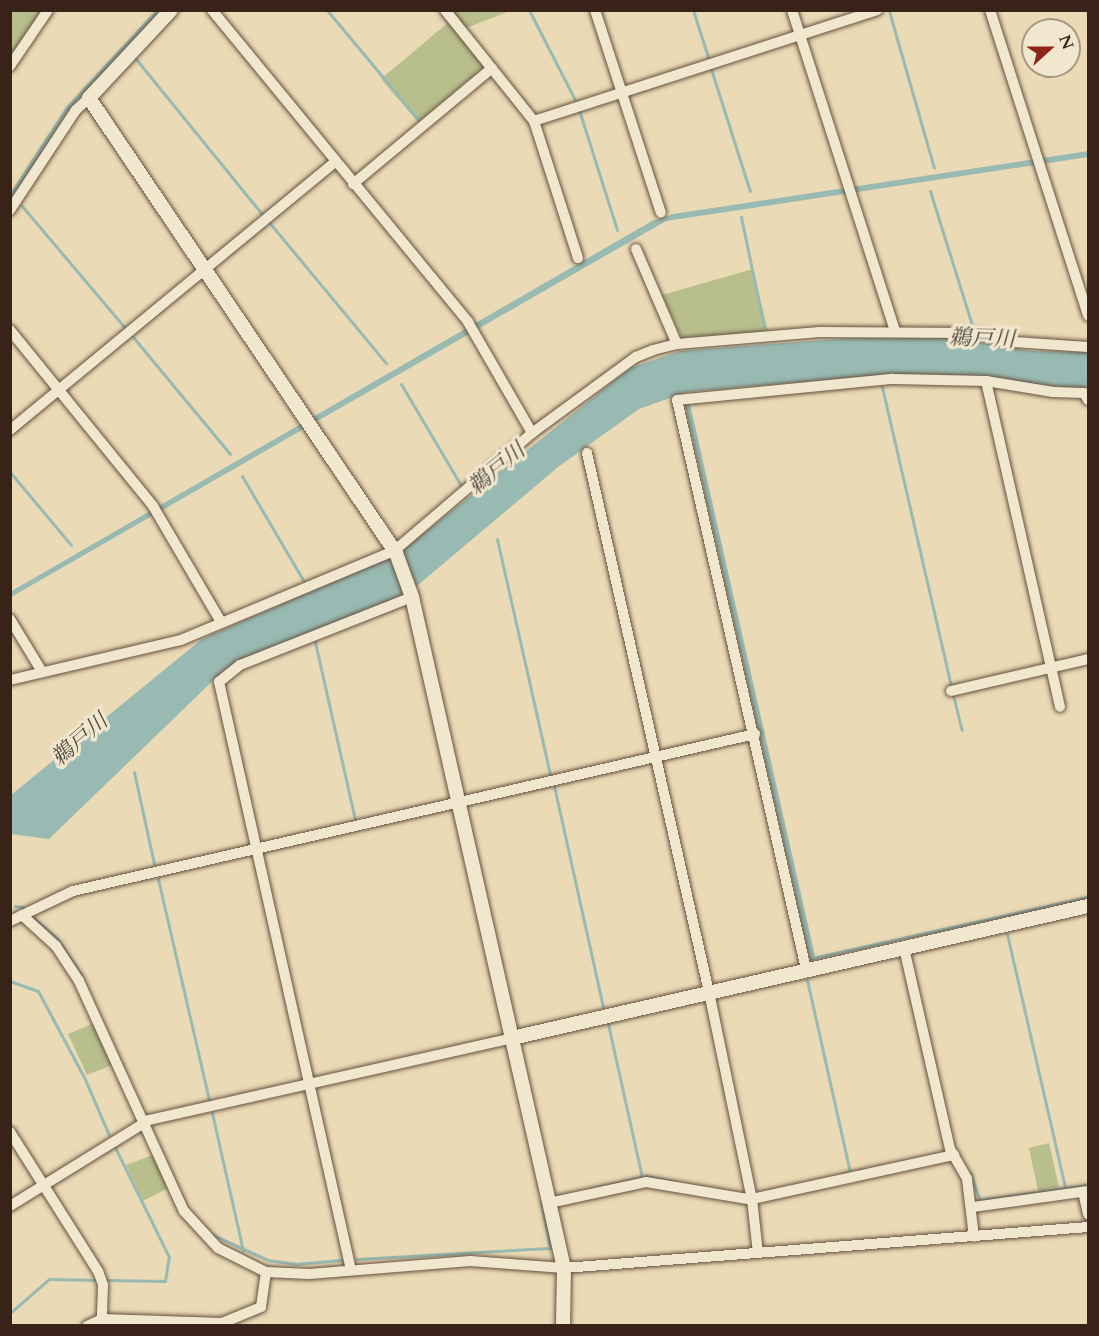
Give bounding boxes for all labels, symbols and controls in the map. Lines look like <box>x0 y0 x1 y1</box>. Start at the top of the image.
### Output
north arrow <box>1021 18 1081 78</box>
text: N <box>1053 32 1079 53</box>
water label: 鵜戸川 <box>949 325 1015 353</box>
water label: 鵜戸川 <box>463 438 531 500</box>
water label: 鵜戸川 <box>46 708 114 772</box>

